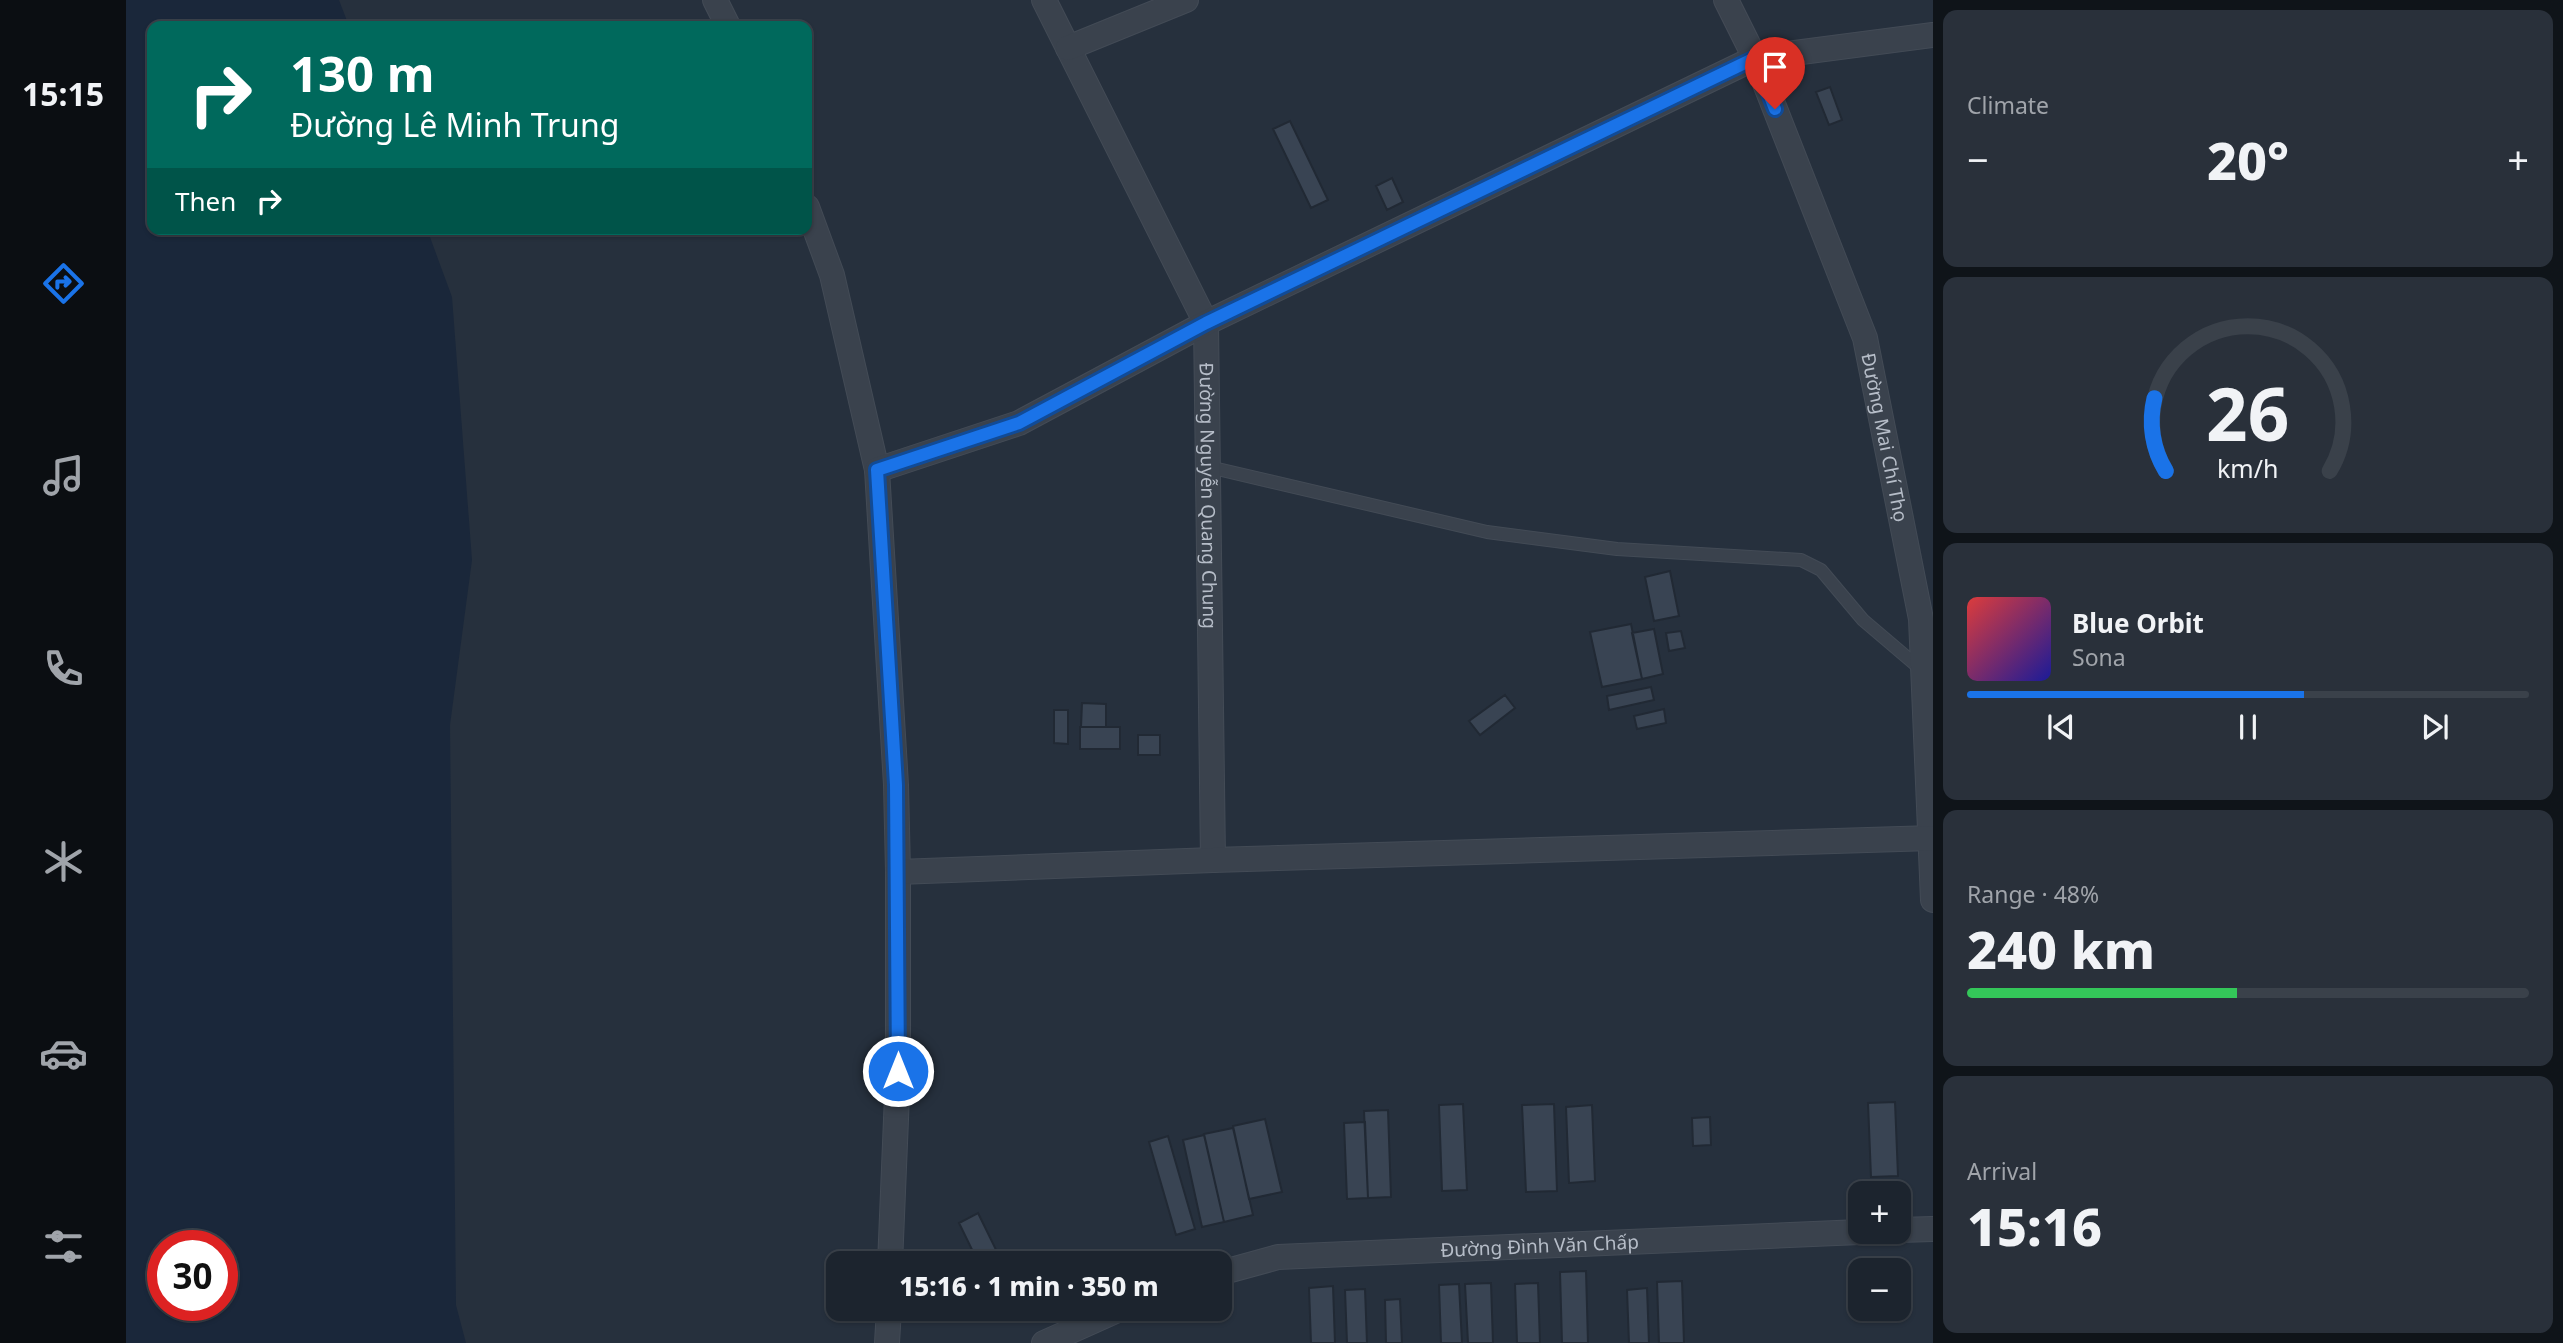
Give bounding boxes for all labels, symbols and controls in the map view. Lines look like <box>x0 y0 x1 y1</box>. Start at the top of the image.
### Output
pin <box>1745 37 1805 109</box>
text: 130 m <box>290 40 435 106</box>
icon: arrive <box>1756 48 1794 86</box>
icon: right <box>175 49 266 140</box>
text: 15:15 <box>22 72 104 115</box>
text: Climate <box>1967 89 2049 121</box>
text: Đường Lê Minh Trung <box>290 103 619 146</box>
text: 20° <box>2207 124 2289 195</box>
text: − <box>1967 133 1989 185</box>
text: + <box>2507 133 2529 185</box>
icon: right <box>250 182 288 220</box>
text: Then <box>175 183 236 219</box>
icon: directions <box>39 259 88 308</box>
street label: Đường Mai Chí Thọ <box>1855 350 1914 524</box>
street label: Đường Nguyễn Quang Chung <box>1194 362 1223 629</box>
text: 26 <box>2206 363 2290 462</box>
icon: music <box>39 451 88 500</box>
text: km/h <box>2217 451 2279 485</box>
text: Blue Orbit <box>2072 605 2204 641</box>
text: Sona <box>2072 641 2126 673</box>
icon: phone <box>39 644 88 693</box>
icon: previous <box>2042 708 2080 746</box>
icon: pause <box>2229 708 2267 746</box>
icon: next <box>2416 708 2454 746</box>
icon: climate <box>39 837 88 886</box>
text: Range · 48% <box>1967 878 2099 910</box>
text: 240 km <box>1967 913 2155 984</box>
icon: car <box>39 1029 88 1078</box>
position arrow <box>861 1034 935 1108</box>
text: Arrival <box>1967 1155 2037 1187</box>
map controls <box>1848 1181 1911 1321</box>
button: + <box>1848 1181 1911 1244</box>
text: 15:16 <box>1967 1190 2102 1261</box>
icon: filters <box>39 1222 88 1271</box>
street label: Đường Đình Văn Chấp <box>1440 1229 1639 1263</box>
speed limit sign: 30 <box>147 1230 238 1321</box>
button: − <box>1848 1258 1911 1321</box>
text: 15:16 · 1 min · 350 m <box>899 1268 1159 1304</box>

